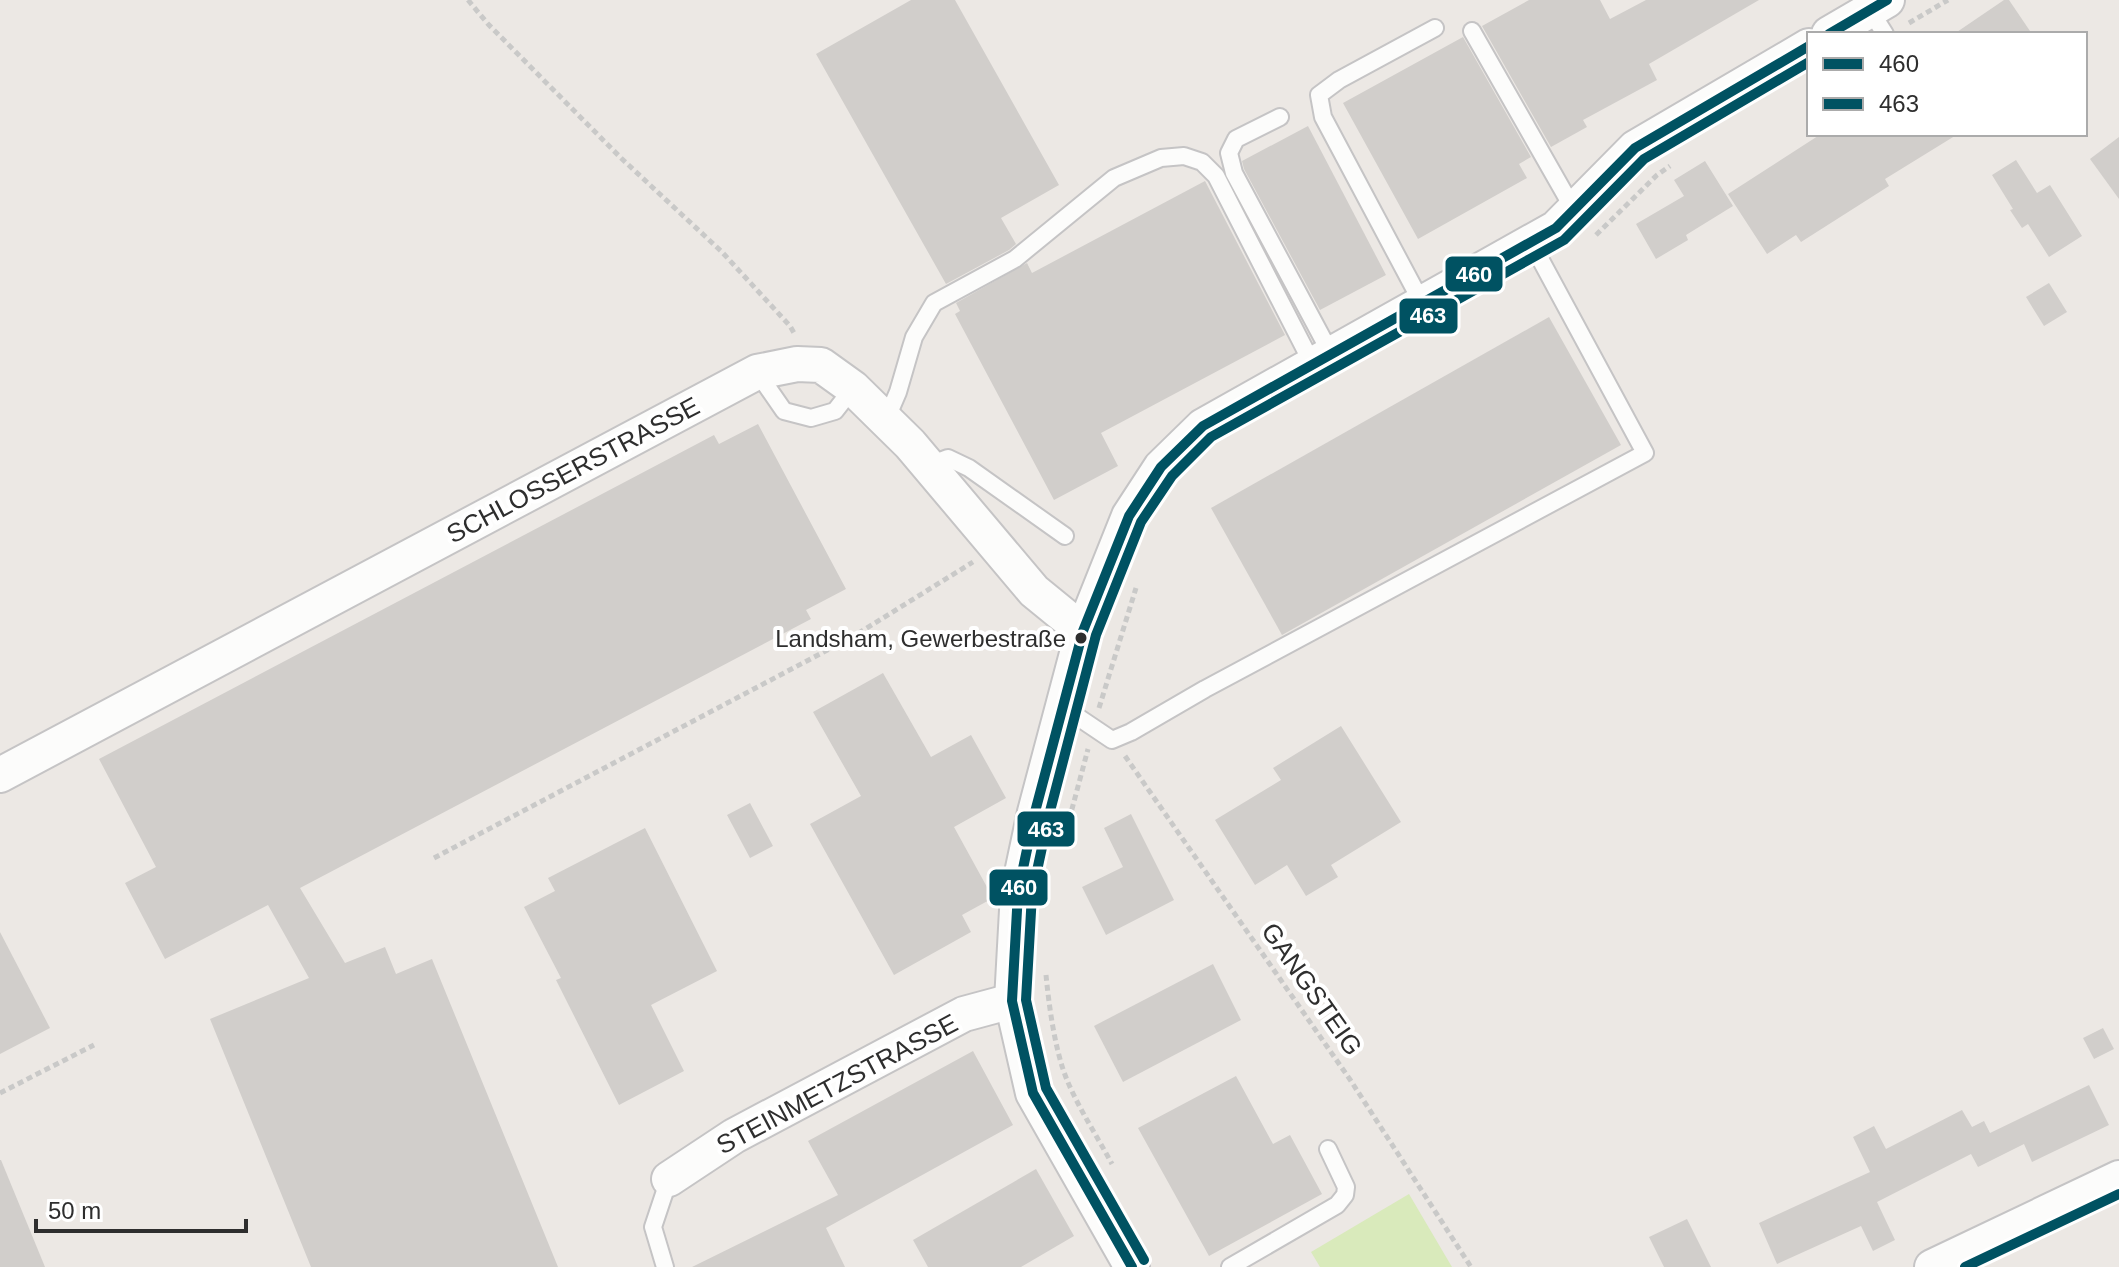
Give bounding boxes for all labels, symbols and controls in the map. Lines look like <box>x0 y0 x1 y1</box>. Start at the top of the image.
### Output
legend <box>1807 32 2087 136</box>
text: 460 <box>1879 50 1919 77</box>
text: 463 <box>1879 90 1919 117</box>
line badge: 460 <box>1444 255 1504 293</box>
text: 460 <box>1456 262 1492 287</box>
line badge: 463 <box>1398 297 1459 335</box>
text: 463 <box>1410 303 1446 328</box>
street label: SCHLOSSERSTRASSE <box>442 391 704 549</box>
place label: Landsham, Gewerbestraße <box>775 625 1066 652</box>
marker: Landsham, Gewerbestraße <box>1073 630 1089 646</box>
line badge: 463 <box>1016 810 1076 848</box>
text: 463 <box>1028 817 1064 842</box>
line badge: 460 <box>988 868 1049 907</box>
text: 460 <box>1001 875 1037 900</box>
street label: GANGSTEIG <box>1255 917 1369 1061</box>
street label: STEINMETZSTRASSE <box>711 1008 963 1160</box>
scale bar <box>36 1183 246 1233</box>
text: 50 m <box>48 1197 101 1224</box>

